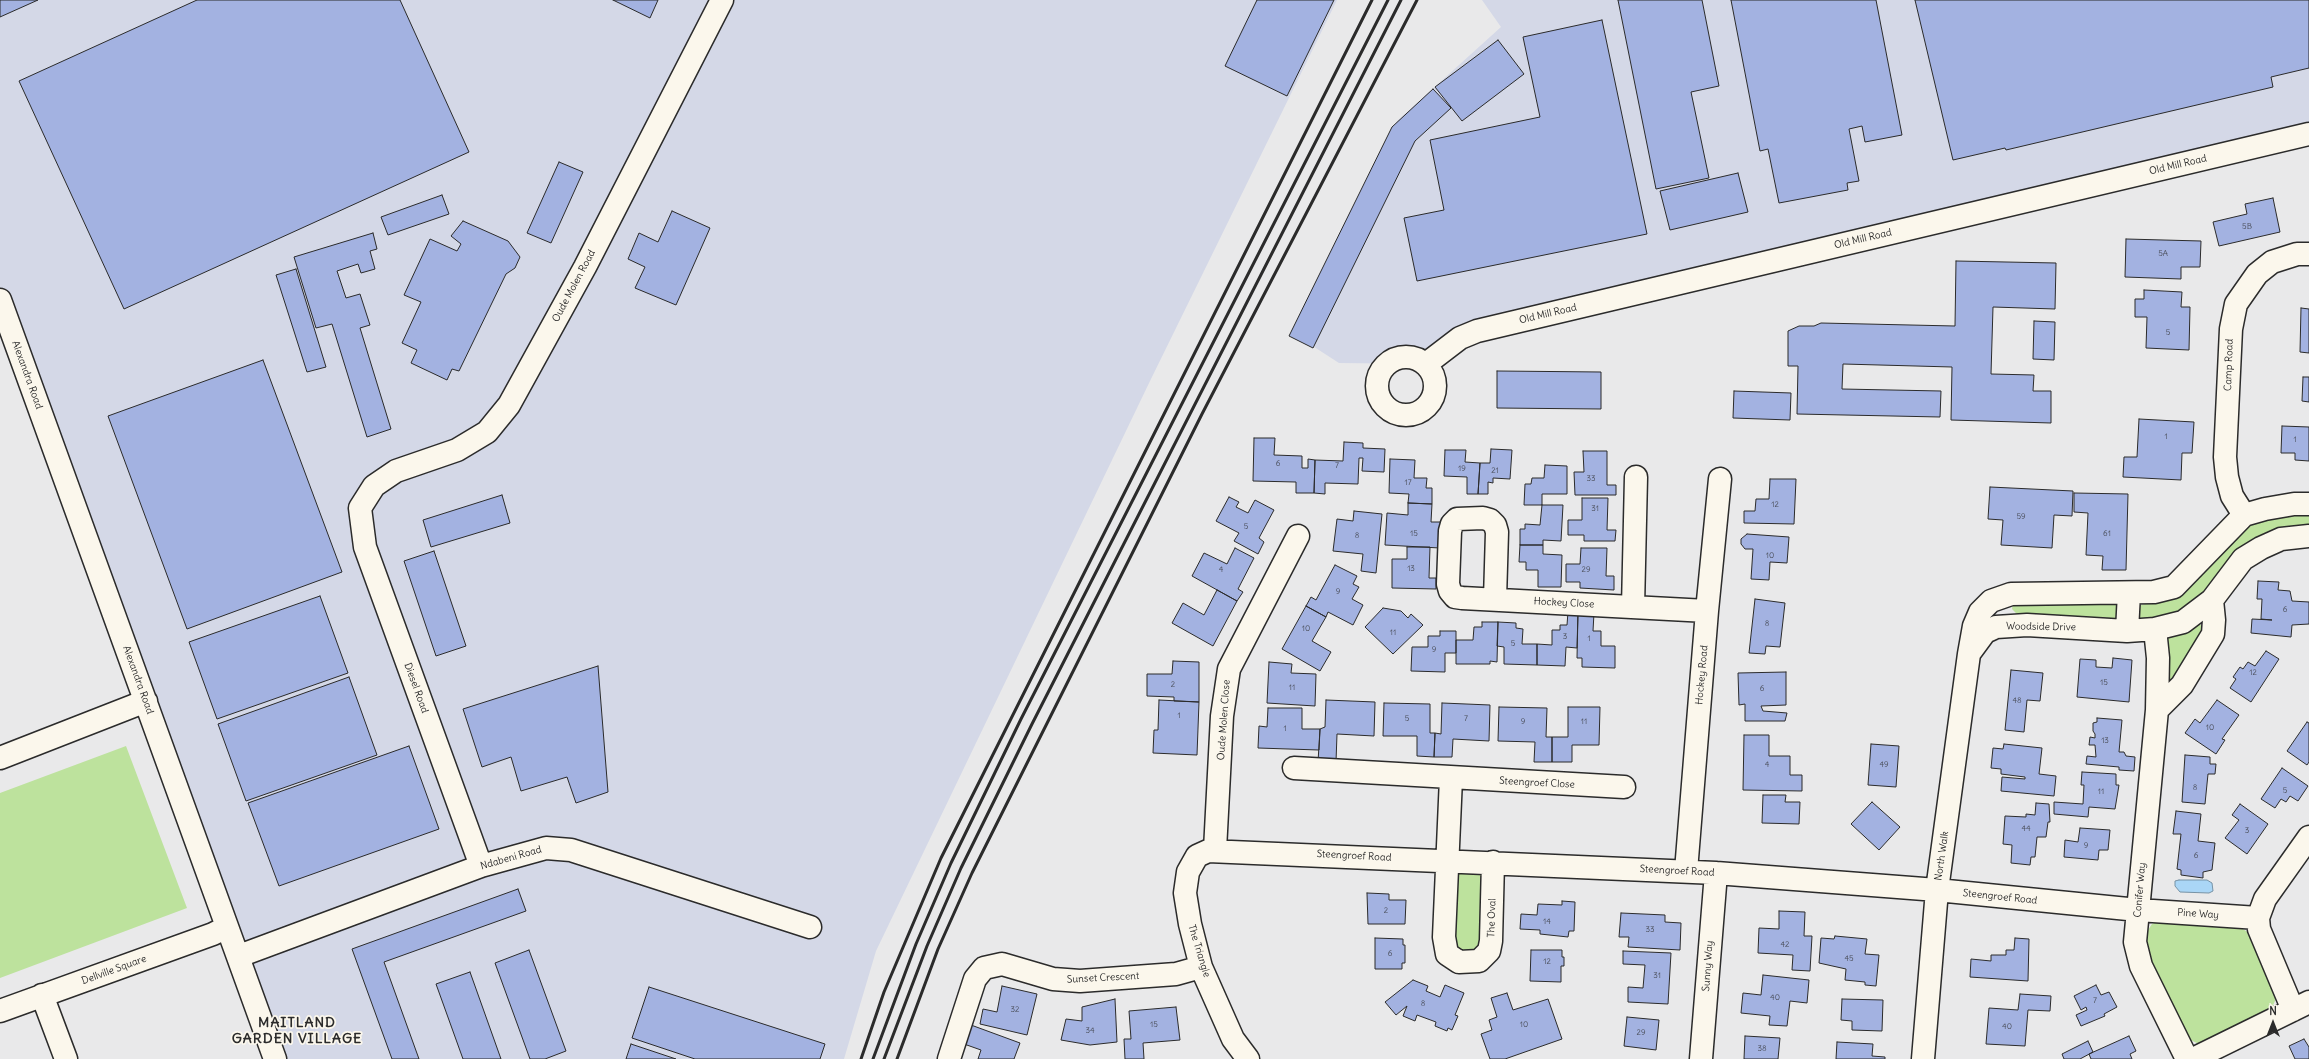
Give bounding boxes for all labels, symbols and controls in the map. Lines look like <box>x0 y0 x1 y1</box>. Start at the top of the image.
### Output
street label: Old Mill Road <box>2148 153 2208 177</box>
house number: 5B <box>2242 222 2252 232</box>
street label: Old Mill Road <box>1833 227 1893 251</box>
street label: Oude Molen Road <box>550 248 598 324</box>
house number: 5A <box>2158 249 2168 259</box>
street label: Old Mill Road <box>1518 302 1578 326</box>
house number: 5 <box>2166 328 2170 338</box>
street label: Alexandra Road <box>9 339 45 411</box>
street label: Camp Road <box>2222 339 2236 391</box>
house number: 1 <box>2164 432 2168 442</box>
house number: 1 <box>2293 435 2297 445</box>
house number: 6 <box>1276 459 1280 469</box>
house number: 7 <box>1335 461 1339 471</box>
house number: 19 <box>1458 464 1466 474</box>
house number: 21 <box>1491 466 1499 476</box>
house number: 33 <box>1586 474 1596 484</box>
house number: 17 <box>1404 478 1412 488</box>
house number: 12 <box>1771 500 1779 510</box>
house number: 31 <box>1591 504 1599 514</box>
house number: 59 <box>2016 512 2026 522</box>
house number: 5 <box>1244 522 1248 532</box>
house number: 15 <box>1410 529 1418 539</box>
house number: 61 <box>2103 529 2111 539</box>
house number: 8 <box>1355 531 1359 541</box>
house number: 10 <box>1766 551 1774 561</box>
house number: 13 <box>1407 564 1415 574</box>
house number: 4 <box>1219 565 1223 575</box>
house number: 29 <box>1582 565 1590 575</box>
house number: 9 <box>1336 587 1340 597</box>
street label: Hockey Close <box>1533 595 1595 611</box>
house number: 6 <box>2283 605 2287 615</box>
house number: 8 <box>1765 619 1769 629</box>
street label: Woodside Drive <box>2006 620 2076 634</box>
house number: 10 <box>1302 624 1310 634</box>
house number: 11 <box>1390 628 1396 638</box>
house number: 3 <box>1563 632 1567 642</box>
house number: 1 <box>1587 634 1591 644</box>
house number: 5 <box>1511 639 1515 649</box>
street label: Alexandra Road <box>120 644 156 716</box>
house number: 9 <box>1432 645 1436 655</box>
street label: Hockey Road <box>1693 645 1711 705</box>
street label: Diesel Road <box>401 661 431 715</box>
house number: 12 <box>2249 668 2257 678</box>
house number: 15 <box>2100 678 2108 688</box>
street label: Oude Molen Close <box>1215 679 1233 761</box>
house number: 2 <box>1171 680 1175 690</box>
house number: 11 <box>1289 683 1295 693</box>
house number: 6 <box>1760 684 1764 694</box>
house number: 48 <box>2012 696 2022 706</box>
house number: 1 <box>1177 711 1181 721</box>
house number: 5 <box>1405 714 1409 724</box>
house number: 7 <box>1464 714 1468 724</box>
house number: 9 <box>1521 717 1525 727</box>
house number: 11 <box>1581 717 1587 727</box>
house number: 10 <box>2206 723 2214 733</box>
house number: 1 <box>1283 724 1287 734</box>
house number: 13 <box>2101 736 2109 746</box>
house number: 4 <box>1765 760 1769 770</box>
house number: 49 <box>1879 760 1889 770</box>
street label: Steengroef Close <box>1499 775 1575 791</box>
house number: 8 <box>2193 783 2197 793</box>
house number: 5 <box>2283 786 2287 796</box>
house number: 11 <box>2098 787 2104 797</box>
house number: 44 <box>2021 824 2031 834</box>
house number: 3 <box>2245 826 2249 836</box>
street label: North Walk <box>1933 830 1951 882</box>
house number: 9 <box>2084 841 2088 851</box>
street label: Ndabeni Road <box>479 844 543 872</box>
street label: Steengroef Road <box>1316 848 1392 864</box>
house number: 6 <box>2194 851 2198 861</box>
street label: Conifer Way <box>2132 862 2148 918</box>
street label: Steengroef Road <box>1639 863 1715 879</box>
street label: Steengroef Road <box>1962 887 2038 907</box>
street label: The Oval <box>1485 898 1499 938</box>
house number: 2 <box>1384 906 1388 916</box>
street label: Pine Way <box>2177 907 2219 921</box>
house number: 14 <box>1543 917 1551 927</box>
street label: The Triangle <box>1185 923 1213 979</box>
house number: 33 <box>1645 925 1655 935</box>
street label: Sunny Way <box>1700 940 1716 992</box>
house number: 42 <box>1780 940 1790 950</box>
house number: 6 <box>1388 949 1392 959</box>
street label: Dellville Square <box>80 953 148 987</box>
house number: 45 <box>1844 954 1854 964</box>
house number: 12 <box>1543 957 1551 967</box>
street label: Sunset Crescent <box>1066 970 1140 986</box>
house number: 31 <box>1653 971 1661 981</box>
house number: 40 <box>1770 993 1780 1003</box>
house number: 7 <box>2093 996 2097 1006</box>
house number: 8 <box>1421 999 1425 1009</box>
north arrow <box>2253 1003 2293 1043</box>
text: N <box>2269 1004 2277 1018</box>
house number: 32 <box>1011 1005 1019 1015</box>
district label: MAITLAND GARDEN VILLAGE <box>232 1015 362 1048</box>
house number: 15 <box>1150 1020 1158 1030</box>
house number: 10 <box>1520 1020 1528 1030</box>
house number: 40 <box>2002 1022 2012 1032</box>
house number: 34 <box>1085 1026 1095 1036</box>
house number: 29 <box>1637 1028 1645 1038</box>
house number: 38 <box>1757 1044 1767 1054</box>

